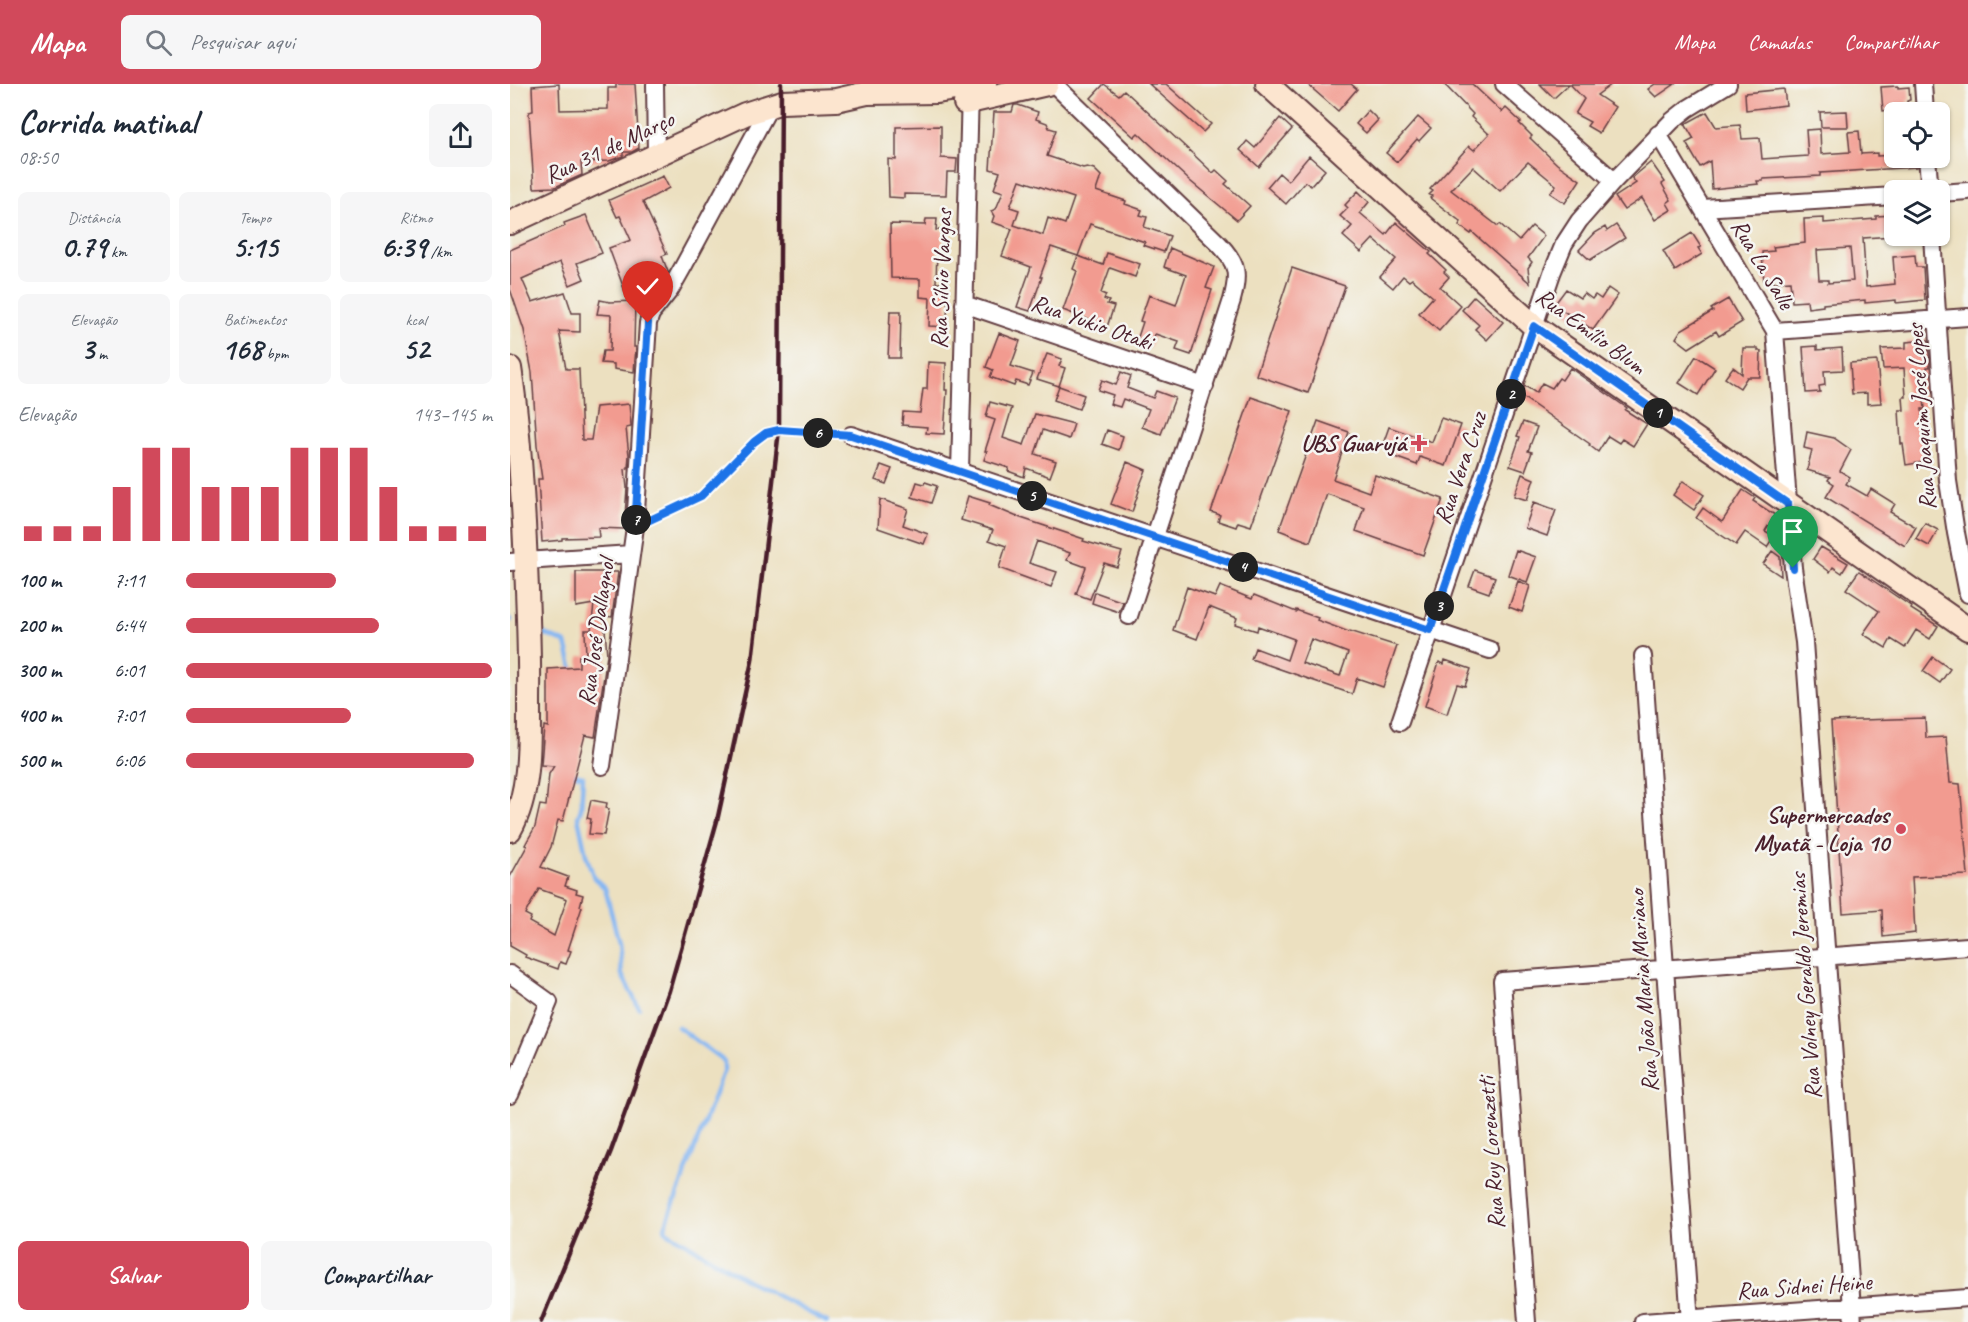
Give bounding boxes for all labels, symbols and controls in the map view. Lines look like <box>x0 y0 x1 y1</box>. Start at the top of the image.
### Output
search box <box>121 15 541 69</box>
text: Mapa <box>30 25 85 60</box>
icon: search <box>142 26 175 59</box>
text: Pesquisar aqui <box>190 28 295 56</box>
text: Mapa <box>1674 29 1715 55</box>
text: Camadas <box>1748 29 1811 55</box>
text: Compartilhar <box>1844 29 1938 55</box>
text: Corrida matinal <box>18 101 197 143</box>
map controls <box>1884 102 1950 246</box>
button: locate <box>1884 102 1950 168</box>
street label: Rua 31 de Março <box>539 103 680 190</box>
button: share <box>429 104 492 167</box>
text: 08:50 <box>18 145 58 170</box>
button: layers <box>1884 180 1950 246</box>
street label: Rua Sílvio Vargas <box>924 207 958 350</box>
text: Distância <box>68 208 120 228</box>
text: Tempo <box>239 208 271 228</box>
text: Ritmo <box>400 208 432 228</box>
street label: Rua La Salle <box>1724 213 1803 316</box>
text: 0.79 <box>61 228 107 266</box>
text: 5:15 <box>232 228 278 266</box>
text: 6:39 <box>380 228 427 266</box>
text: km <box>107 242 127 262</box>
text: /km <box>427 242 452 262</box>
pin <box>622 261 673 323</box>
icon: check <box>631 270 664 303</box>
street label: Rua Emílio Blum <box>1530 281 1652 381</box>
street label: Rua Yukio Otaki <box>1027 287 1159 358</box>
text: Elevação <box>71 310 117 330</box>
text: Batimentos <box>224 310 286 330</box>
text: kcal <box>405 310 427 330</box>
street label: Rua Joaquim José Lopes <box>1899 321 1942 511</box>
text: 3 <box>81 330 94 368</box>
text: 168 <box>222 330 263 368</box>
text: 52 <box>403 330 429 368</box>
text: m <box>94 344 107 364</box>
text: bpm <box>263 344 288 364</box>
pin: 2 <box>1496 379 1526 409</box>
text: 2 <box>1507 384 1515 404</box>
pin: 1 <box>1643 398 1673 428</box>
text: Elevação <box>18 402 76 427</box>
text: 143–145 m <box>413 402 492 427</box>
text: 1 <box>1654 403 1662 423</box>
street label: Rua Vera Cruz <box>1427 407 1494 528</box>
pin: 6 <box>803 418 833 448</box>
text: 6 <box>814 423 822 443</box>
place label: UBS Guarujá <box>1301 428 1409 458</box>
marker: UBS Guarujá <box>1410 434 1428 452</box>
pin: 5 <box>1017 481 1047 511</box>
text: 5 <box>1029 486 1035 506</box>
pin: 7 <box>621 505 651 535</box>
pin <box>1767 506 1818 568</box>
text: 7 <box>632 510 640 530</box>
icon: arrive <box>1776 515 1809 548</box>
pin: 4 <box>1228 552 1258 582</box>
street label: Rua José Dallagnol <box>571 553 622 707</box>
text: 4 <box>1239 557 1247 577</box>
text: 100 m <box>18 568 61 593</box>
text: 7:11 <box>114 568 145 593</box>
pin: 3 <box>1424 591 1454 621</box>
text: 3 <box>1435 596 1443 616</box>
text: 200 m <box>18 613 61 638</box>
text: 6:44 <box>114 613 145 638</box>
text: 300 m <box>18 658 61 683</box>
text: 6:01 <box>114 658 145 683</box>
text: 400 m <box>18 703 61 728</box>
text: 7:01 <box>114 703 145 728</box>
text: 500 m <box>18 748 61 773</box>
text: 6:06 <box>114 748 145 773</box>
place label: Supermercados Myatã - Loja 10 <box>1754 800 1892 858</box>
marker: Supermercados Myatã - Loja 10 <box>1894 822 1908 836</box>
street label: Rua Volney Geraldo Jeremias <box>1782 870 1828 1100</box>
street label: Rua João Maria Mariano <box>1621 886 1665 1093</box>
street label: Rua Ruy Lorenzetti <box>1471 1073 1511 1230</box>
button: Salvar <box>18 1241 249 1310</box>
button: Compartilhar <box>261 1241 492 1310</box>
street label: Rua Sidnei Heine <box>1735 1266 1875 1306</box>

